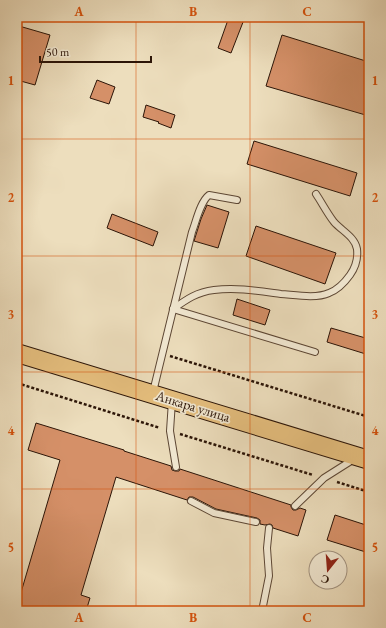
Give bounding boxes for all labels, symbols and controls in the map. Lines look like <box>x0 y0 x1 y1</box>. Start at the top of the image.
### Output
text: A <box>73 3 84 20</box>
text: B <box>189 3 197 20</box>
text: C <box>302 3 312 20</box>
scale bar <box>40 38 151 64</box>
text: 50 m <box>46 44 70 60</box>
text: 1 <box>8 72 15 89</box>
text: 1 <box>372 72 379 89</box>
text: 2 <box>8 189 15 206</box>
text: 2 <box>372 189 379 206</box>
text: 3 <box>8 306 15 323</box>
text: 3 <box>372 306 379 323</box>
street label: Анкара улица <box>153 386 233 426</box>
text: 4 <box>8 422 15 439</box>
text: 4 <box>372 422 379 439</box>
text: 5 <box>8 539 14 556</box>
text: 5 <box>372 539 378 556</box>
north arrow <box>308 550 348 590</box>
text: С <box>319 572 331 587</box>
text: A <box>73 609 84 626</box>
text: B <box>189 609 197 626</box>
text: C <box>302 609 312 626</box>

